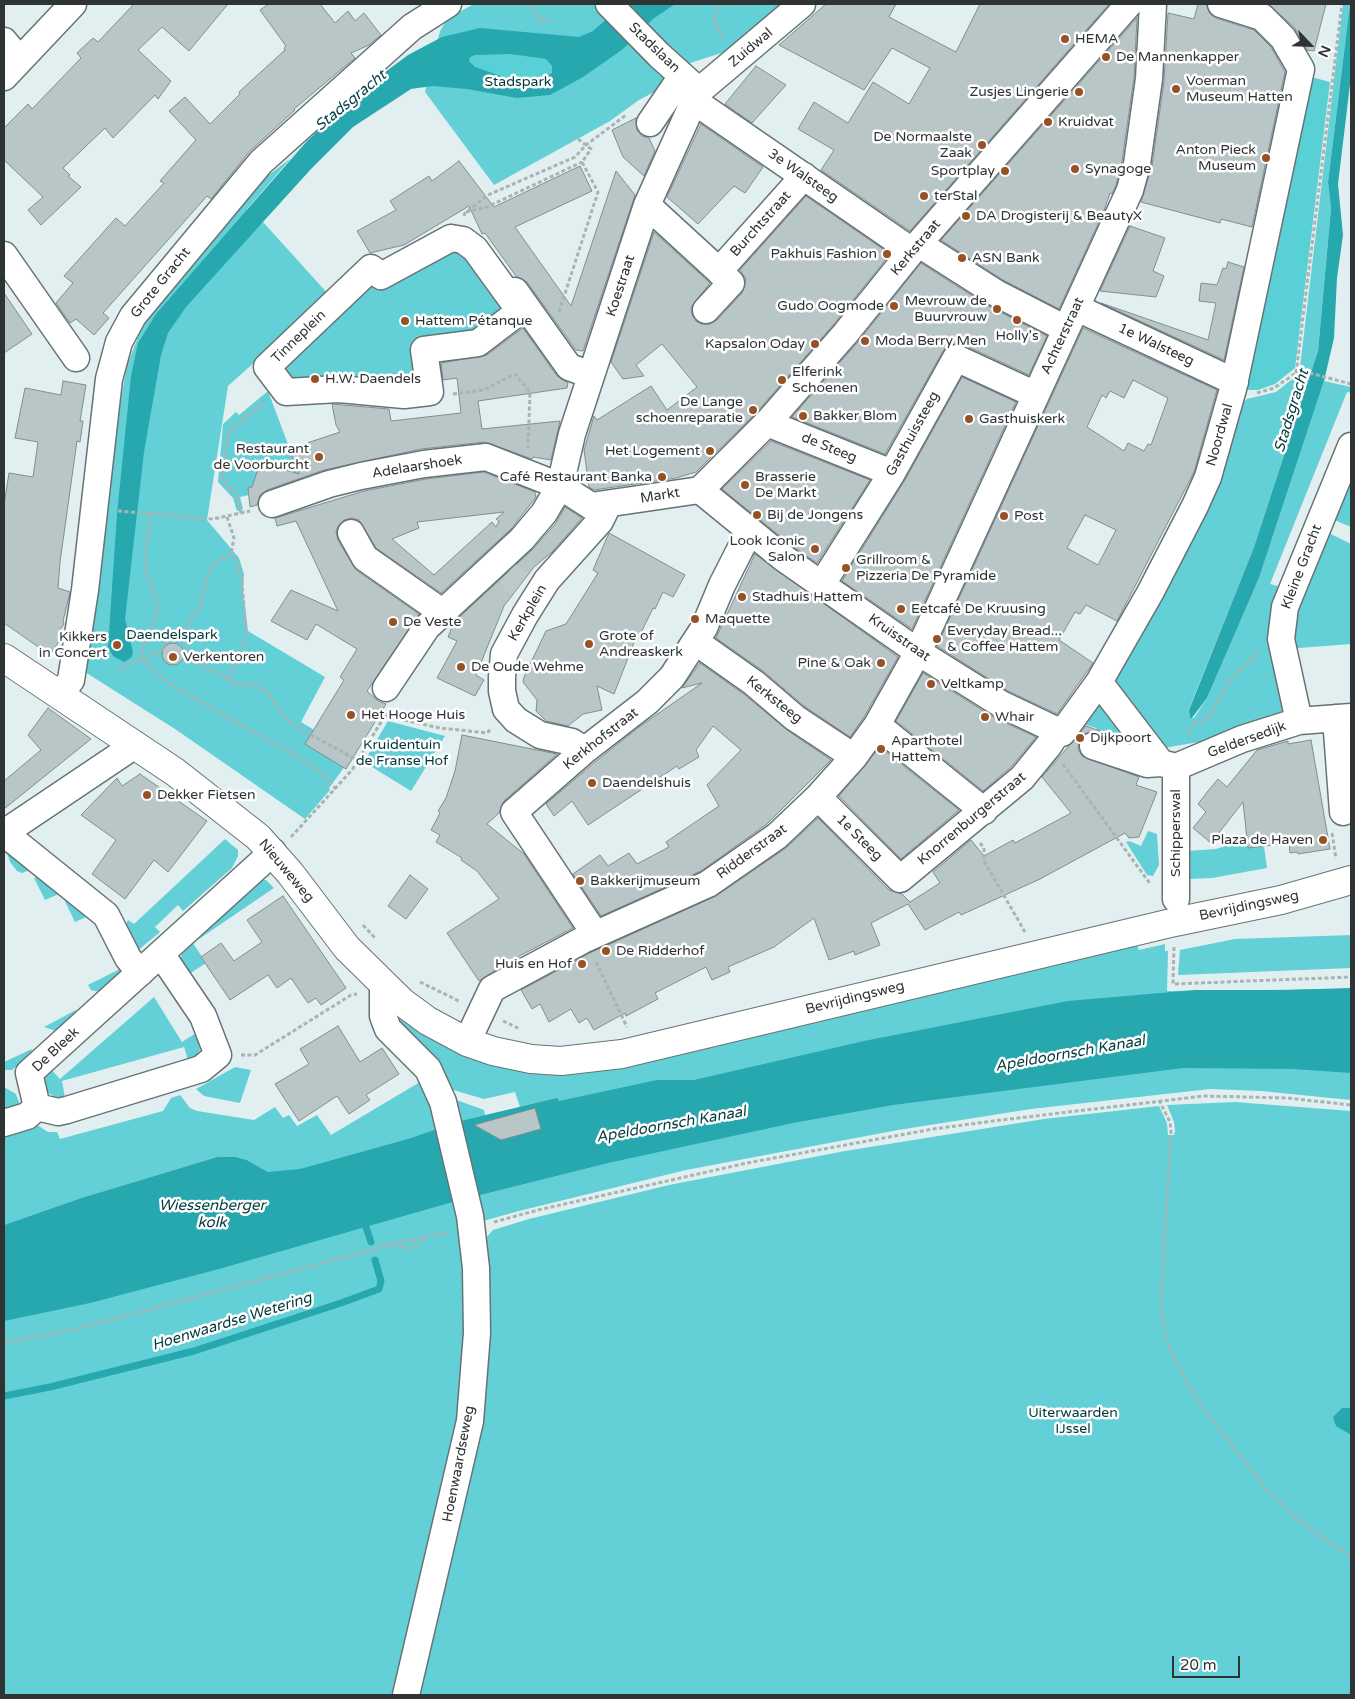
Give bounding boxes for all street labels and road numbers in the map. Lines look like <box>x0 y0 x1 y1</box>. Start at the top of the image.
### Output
street label: Stadslaan <box>625 19 683 77</box>
street label: Zuidwal <box>726 25 776 71</box>
street label: 3e Walsteeg <box>765 146 841 206</box>
street label: Burchtstraat <box>727 188 795 260</box>
street label: Kerkstraat <box>888 216 944 280</box>
street label: Grote Gracht <box>127 244 195 322</box>
street label: Koestraat <box>603 253 639 319</box>
street label: Achterstraat <box>1038 295 1088 377</box>
street label: Tinneplein <box>268 307 330 367</box>
street label: 1e Walsteeg <box>1115 320 1197 370</box>
street label: Gasthuissteeg <box>883 389 943 479</box>
street label: Noordwal <box>1203 402 1237 468</box>
street label: de Steeg <box>799 429 859 467</box>
street label: Adelaarshoek <box>371 452 463 482</box>
street label: Markt <box>639 485 681 507</box>
street label: Kleine Gracht <box>1278 522 1326 612</box>
street label: Kerkplein <box>505 582 551 644</box>
street label: Kruisstraat <box>865 611 933 665</box>
street label: Kerksteeg <box>743 673 805 727</box>
street label: Kerkhofstraat <box>560 704 642 774</box>
street label: Geldersedijk <box>1205 718 1289 762</box>
street label: Knorrenburgerstraat <box>914 769 1030 869</box>
street label: Schipperswal <box>1168 789 1184 877</box>
street label: 1e Steeg <box>832 811 886 865</box>
street label: Ridderstraat <box>714 821 790 883</box>
street label: Nieuweweg <box>255 836 317 906</box>
street label: Bevrijdingsweg <box>1198 887 1300 925</box>
street label: Bevrijdingsweg <box>804 978 906 1018</box>
street label: De Bleek <box>29 1024 83 1076</box>
street label: Hoenwaardseweg <box>439 1404 479 1524</box>

